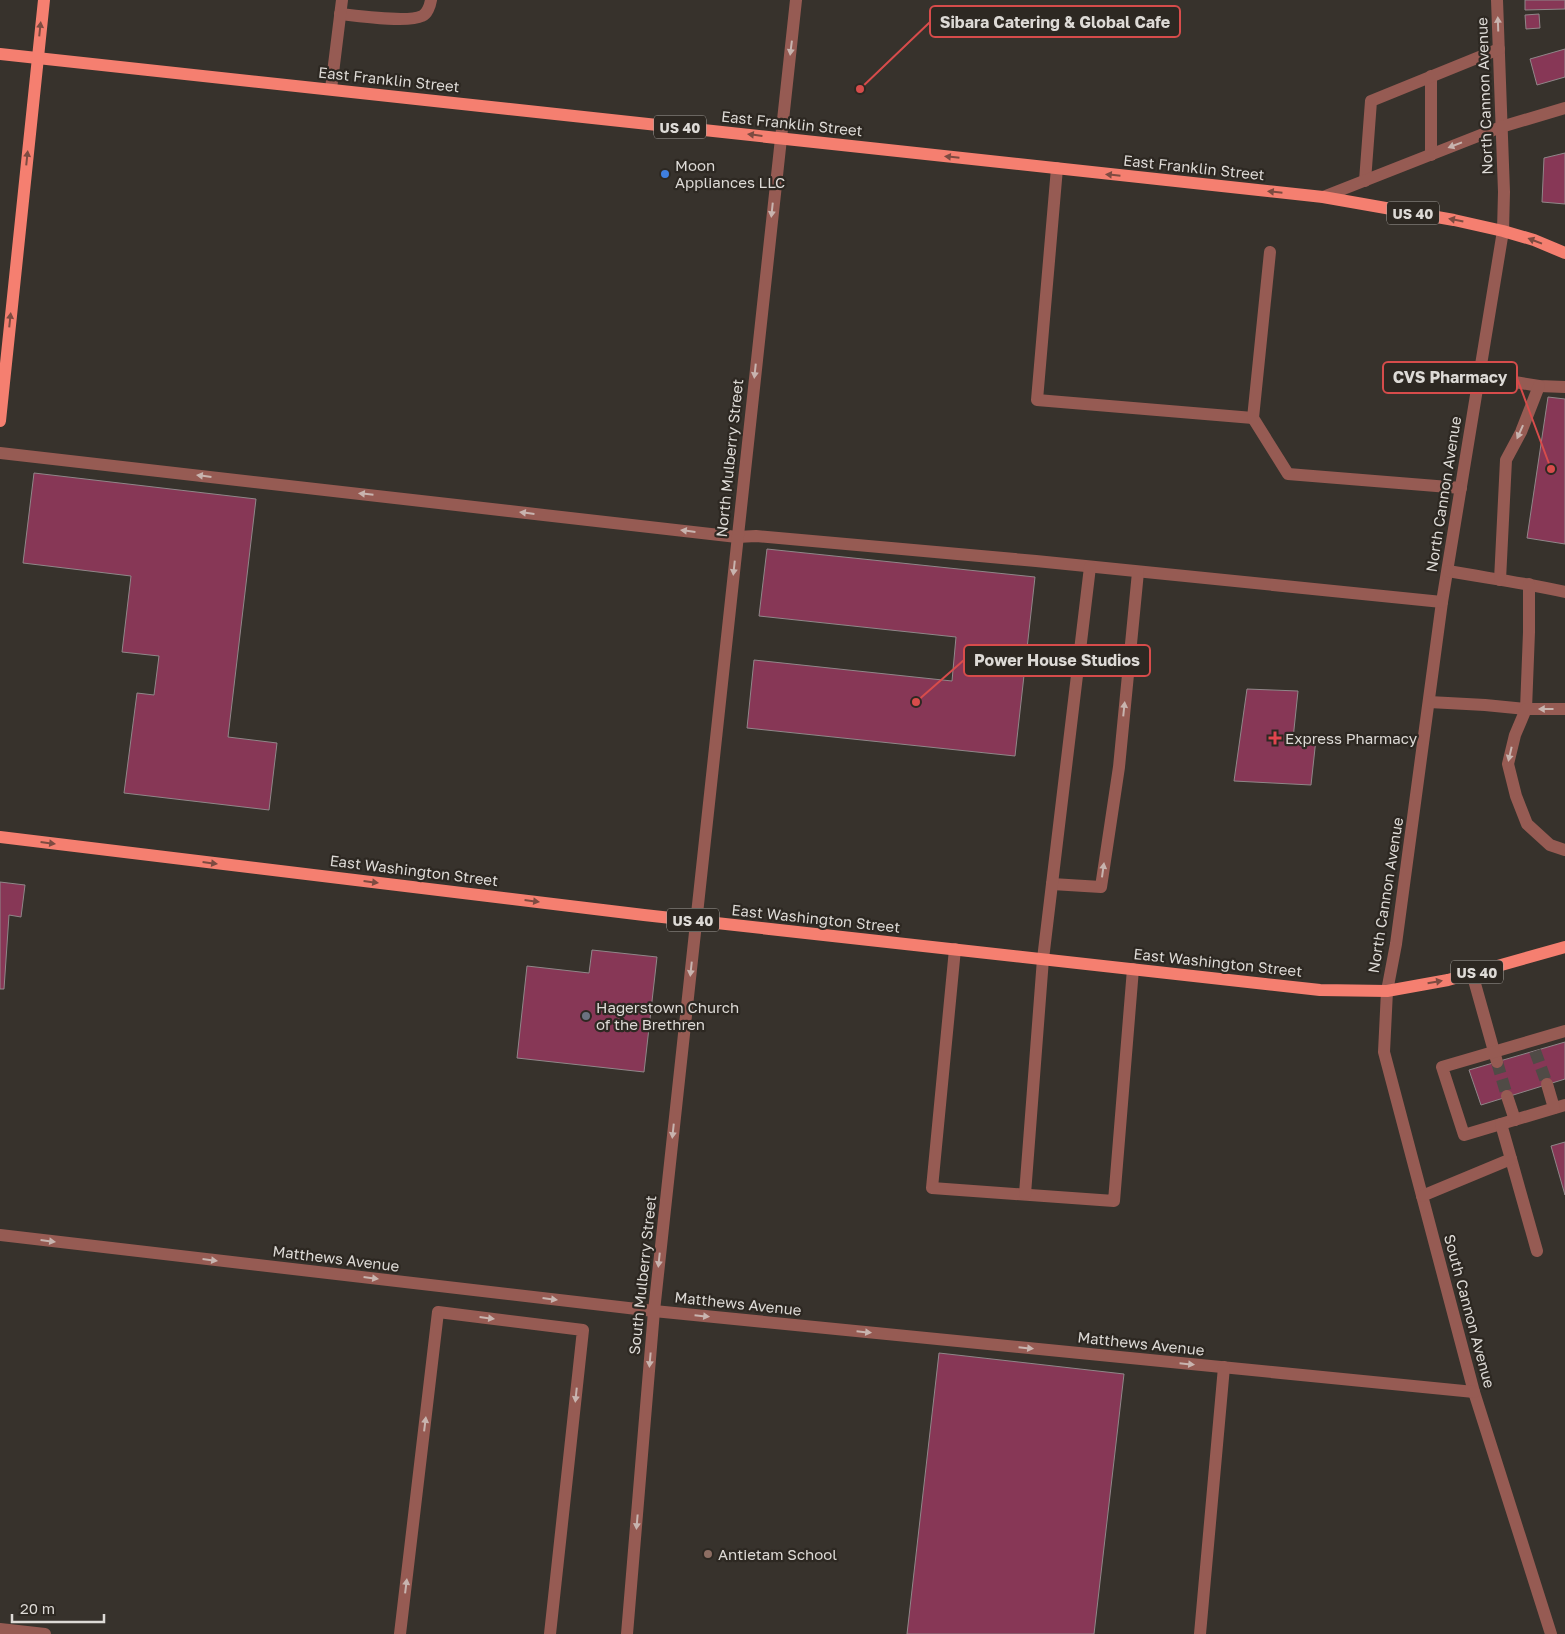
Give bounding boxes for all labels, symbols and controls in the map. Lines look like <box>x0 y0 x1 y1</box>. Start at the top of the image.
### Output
callout: Sibara Catering & Global Cafe <box>930 6 1180 37</box>
text: Sibara Catering & Global Cafe <box>940 12 1170 32</box>
one-way arrow <box>1493 16 1501 32</box>
street label: North Cannon Avenue <box>1472 17 1496 175</box>
one-way arrow <box>36 21 44 37</box>
one-way arrow <box>787 41 795 57</box>
street label: East Franklin Street <box>317 63 461 95</box>
street label: East Franklin Street <box>720 107 864 139</box>
road number: US 40 <box>654 115 706 138</box>
one-way arrow <box>747 131 763 139</box>
one-way arrow <box>1448 142 1463 149</box>
one-way arrow <box>23 150 31 166</box>
street label: East Franklin Street <box>1122 151 1266 183</box>
one-way arrow <box>943 153 959 161</box>
place label: Moon Appliances LLC <box>675 156 785 191</box>
marker: Moon Appliances LLC <box>659 168 671 180</box>
one-way arrow <box>1105 171 1121 179</box>
one-way arrow <box>1267 188 1283 196</box>
one-way arrow <box>768 202 776 218</box>
road number: US 40 <box>1387 202 1439 224</box>
one-way arrow <box>1447 216 1463 224</box>
one-way arrow <box>1527 237 1542 244</box>
one-way arrow <box>7 312 15 328</box>
callout: CVS Pharmacy <box>1383 362 1517 393</box>
one-way arrow <box>751 364 759 380</box>
text: CVS Pharmacy <box>1393 367 1508 387</box>
street label: North Mulberry Street <box>712 378 746 538</box>
street label: North Cannon Avenue <box>1422 414 1464 573</box>
one-way arrow <box>1516 425 1524 439</box>
one-way arrow <box>196 472 212 480</box>
one-way arrow <box>357 490 373 498</box>
one-way arrow <box>519 509 535 517</box>
one-way arrow <box>680 527 696 535</box>
one-way arrow <box>730 560 738 576</box>
callout: Power House Studios <box>964 645 1150 676</box>
text: Power House Studios <box>974 650 1140 670</box>
one-way arrow <box>1121 701 1129 717</box>
one-way arrow <box>1537 705 1553 713</box>
place label: Express Pharmacy <box>1285 729 1418 747</box>
marker: Express Pharmacy <box>1269 732 1281 744</box>
one-way arrow <box>1506 747 1514 762</box>
street label: North Cannon Avenue <box>1364 815 1406 974</box>
one-way arrow <box>41 839 57 847</box>
street label: East Washington Street <box>329 851 499 889</box>
one-way arrow <box>202 859 218 867</box>
one-way arrow <box>1100 862 1108 878</box>
one-way arrow <box>363 878 379 886</box>
one-way arrow <box>525 897 541 905</box>
street label: East Washington Street <box>731 900 901 936</box>
road number: US 40 <box>667 908 719 932</box>
street label: East Washington Street <box>1133 944 1303 980</box>
road number: US 40 <box>1451 960 1503 984</box>
one-way arrow <box>687 961 695 977</box>
one-way arrow <box>1427 978 1443 986</box>
place label: Hagerstown Church of the Brethren <box>596 998 739 1033</box>
marker: Hagerstown Church of the Brethren <box>580 1010 592 1022</box>
one-way arrow <box>669 1123 677 1139</box>
street label: South Mulberry Street <box>625 1194 659 1356</box>
street label: South Cannon Avenue <box>1441 1232 1499 1390</box>
one-way arrow <box>41 1237 57 1245</box>
street label: Matthews Avenue <box>272 1241 401 1275</box>
one-way arrow <box>655 1252 663 1268</box>
one-way arrow <box>202 1256 218 1264</box>
one-way arrow <box>364 1274 380 1282</box>
street label: Matthews Avenue <box>674 1287 803 1319</box>
one-way arrow <box>542 1295 558 1303</box>
one-way arrow <box>694 1312 710 1320</box>
one-way arrow <box>480 1314 496 1322</box>
street label: Matthews Avenue <box>1077 1327 1206 1359</box>
one-way arrow <box>856 1328 872 1336</box>
one-way arrow <box>1018 1344 1034 1352</box>
one-way arrow <box>645 1352 653 1368</box>
one-way arrow <box>1180 1360 1196 1368</box>
one-way arrow <box>572 1388 580 1404</box>
one-way arrow <box>421 1416 429 1432</box>
one-way arrow <box>632 1514 640 1530</box>
place label: Antietam School <box>718 1545 837 1563</box>
marker: Antietam School <box>702 1548 714 1560</box>
one-way arrow <box>402 1577 410 1593</box>
scale bar <box>12 1592 105 1624</box>
text: 20 m <box>20 1599 55 1617</box>

